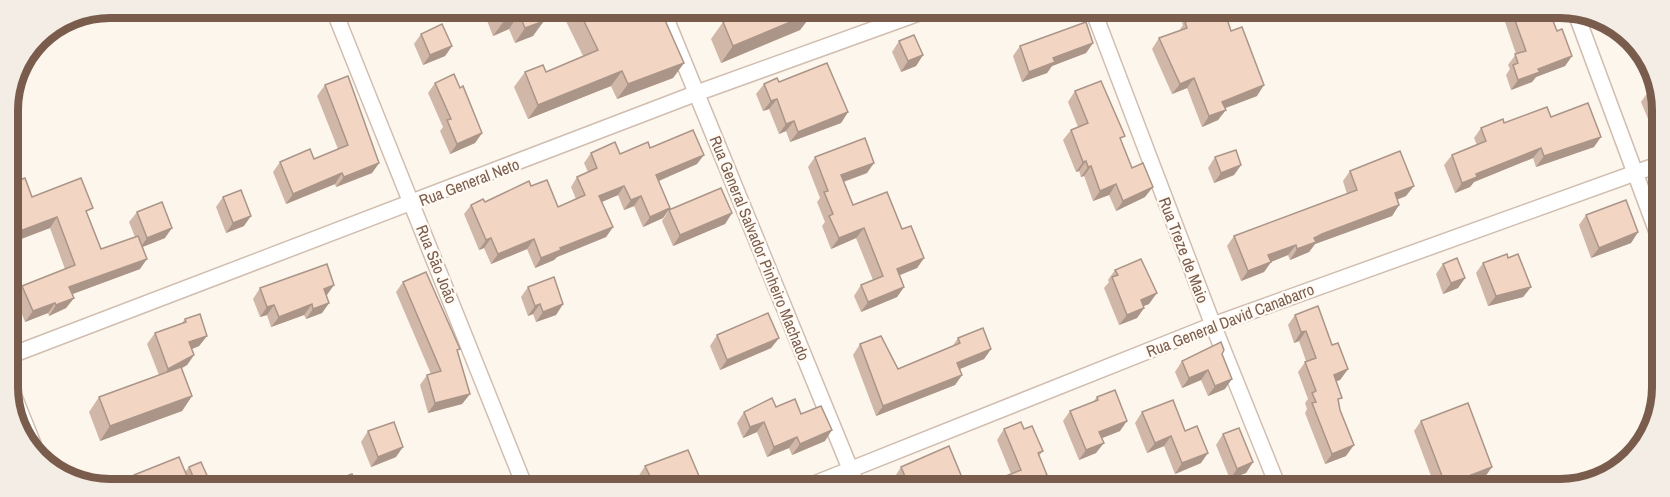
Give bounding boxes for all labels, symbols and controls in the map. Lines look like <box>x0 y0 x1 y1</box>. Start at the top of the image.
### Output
street label: Rua General Salvador Pinheiro Machado <box>705 132 815 364</box>
street label: Rua General Neto <box>416 153 522 211</box>
street label: Rua Treze de Maio <box>1154 194 1214 306</box>
street label: Rua São João <box>411 221 463 307</box>
street label: Rua General David Canabarro <box>1143 278 1317 362</box>

